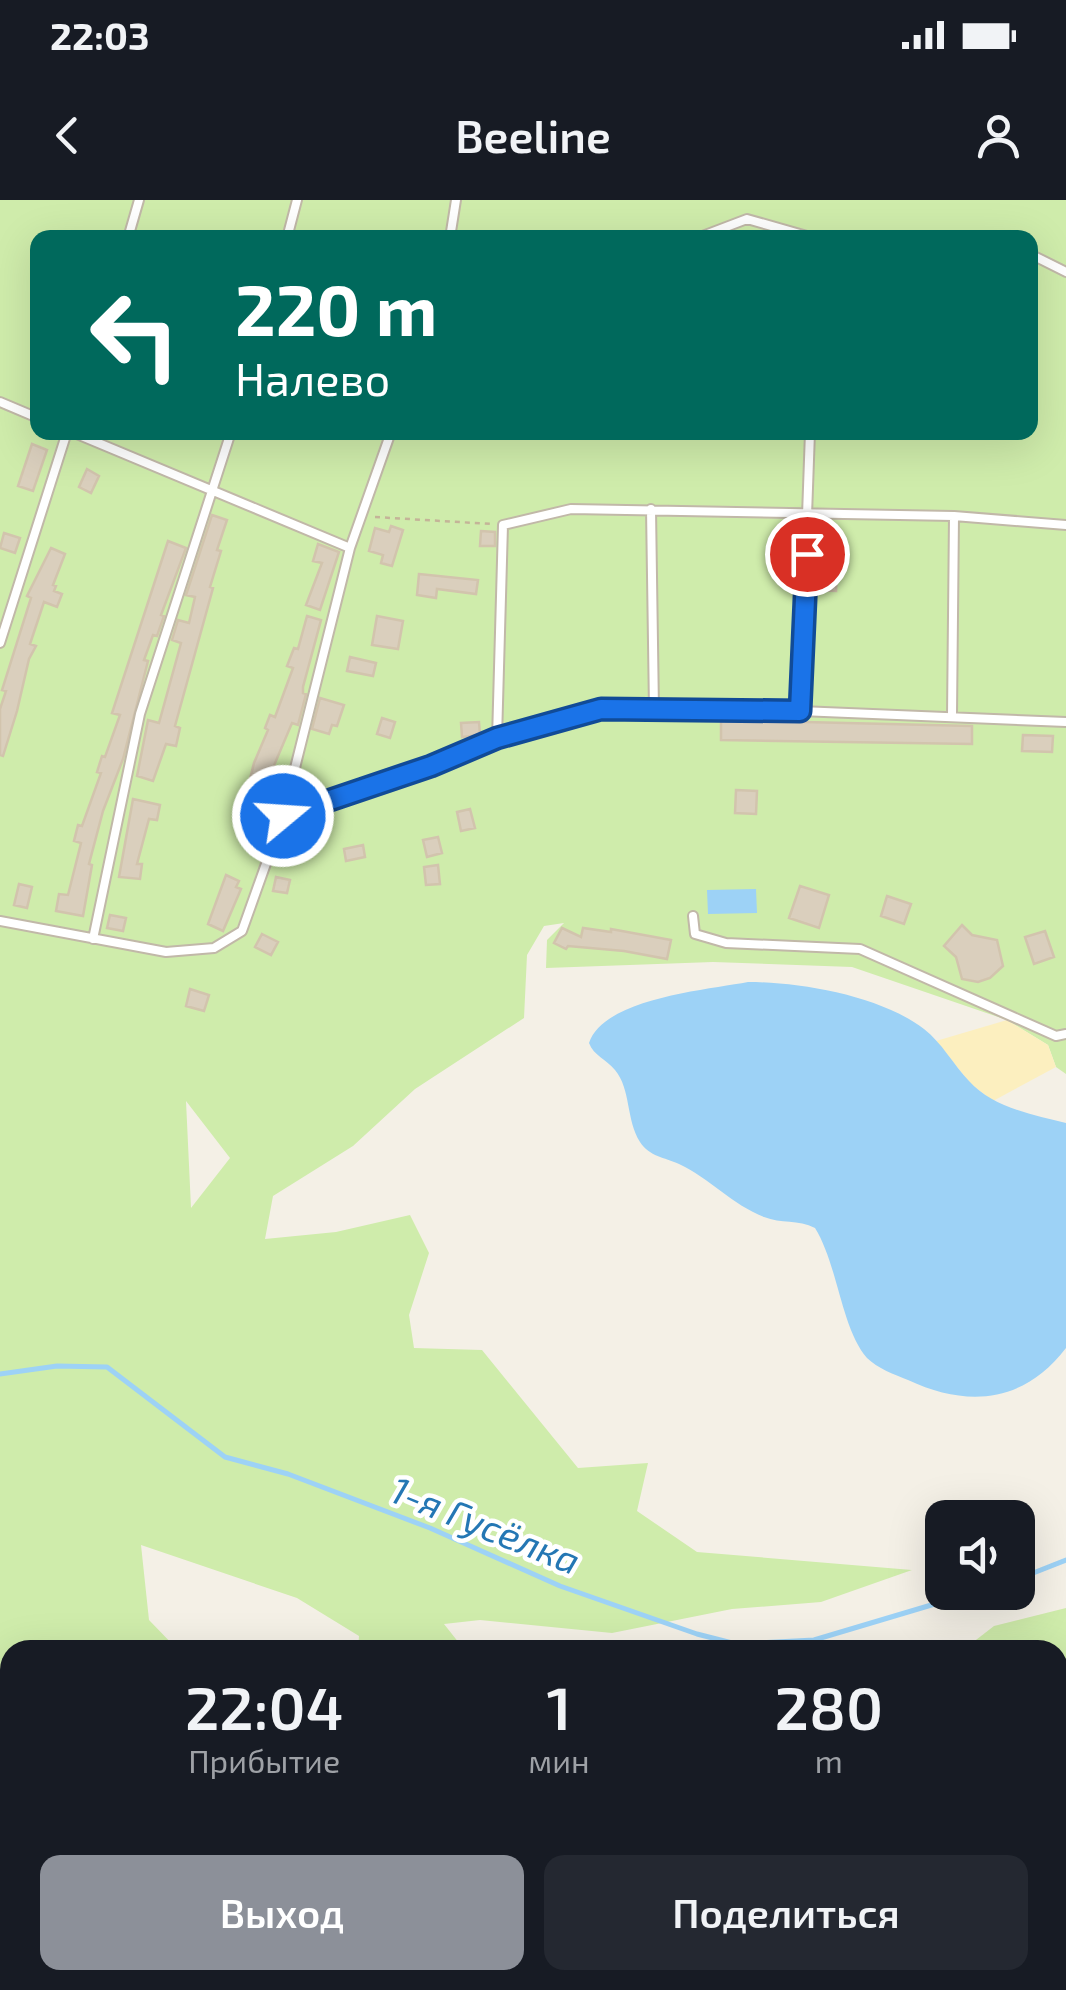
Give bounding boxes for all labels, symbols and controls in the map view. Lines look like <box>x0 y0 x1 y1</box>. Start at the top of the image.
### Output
text: 22:03 <box>50 12 149 58</box>
icon: back <box>40 108 95 163</box>
text: Beeline <box>455 108 611 162</box>
icon: person <box>971 108 1026 163</box>
text: 220 m <box>235 266 437 350</box>
icon: left <box>70 270 200 400</box>
text: Налево <box>235 351 390 405</box>
pin <box>765 512 850 597</box>
icon: arrive <box>780 527 835 582</box>
position arrow <box>231 764 335 868</box>
water label: 1-я Гусёлка <box>385 1465 587 1583</box>
map controls <box>925 1500 1035 1610</box>
button: sound <box>925 1500 1035 1610</box>
text: 22:04 <box>185 1670 343 1742</box>
text: 1 <box>546 1670 572 1742</box>
text: 280 <box>775 1670 883 1742</box>
text: Прибытие <box>188 1741 340 1779</box>
text: мин <box>528 1741 590 1779</box>
text: m <box>815 1741 843 1779</box>
button: Выход <box>40 1855 524 1970</box>
button: Поделиться <box>544 1855 1028 1970</box>

